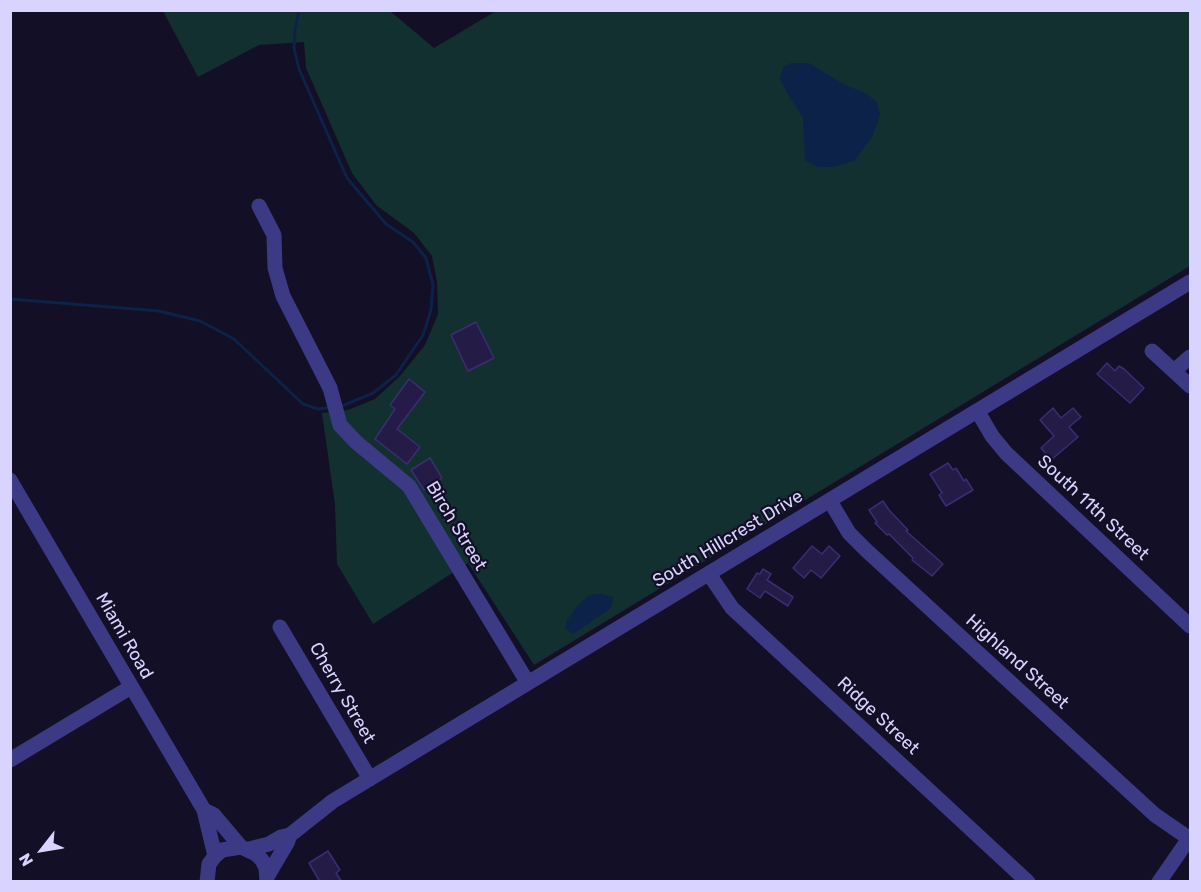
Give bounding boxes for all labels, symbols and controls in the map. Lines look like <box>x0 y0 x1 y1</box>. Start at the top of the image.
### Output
street label: South 11th Street <box>1033 451 1153 565</box>
street label: Birch Street <box>421 477 491 575</box>
street label: South Hillcrest Drive <box>649 486 807 592</box>
street label: Miami Road <box>91 589 157 683</box>
street label: Highland Street <box>961 610 1073 714</box>
street label: Cherry Street <box>304 639 380 747</box>
street label: Ridge Street <box>833 673 923 759</box>
north arrow <box>12 820 72 880</box>
text: N <box>15 850 37 869</box>

